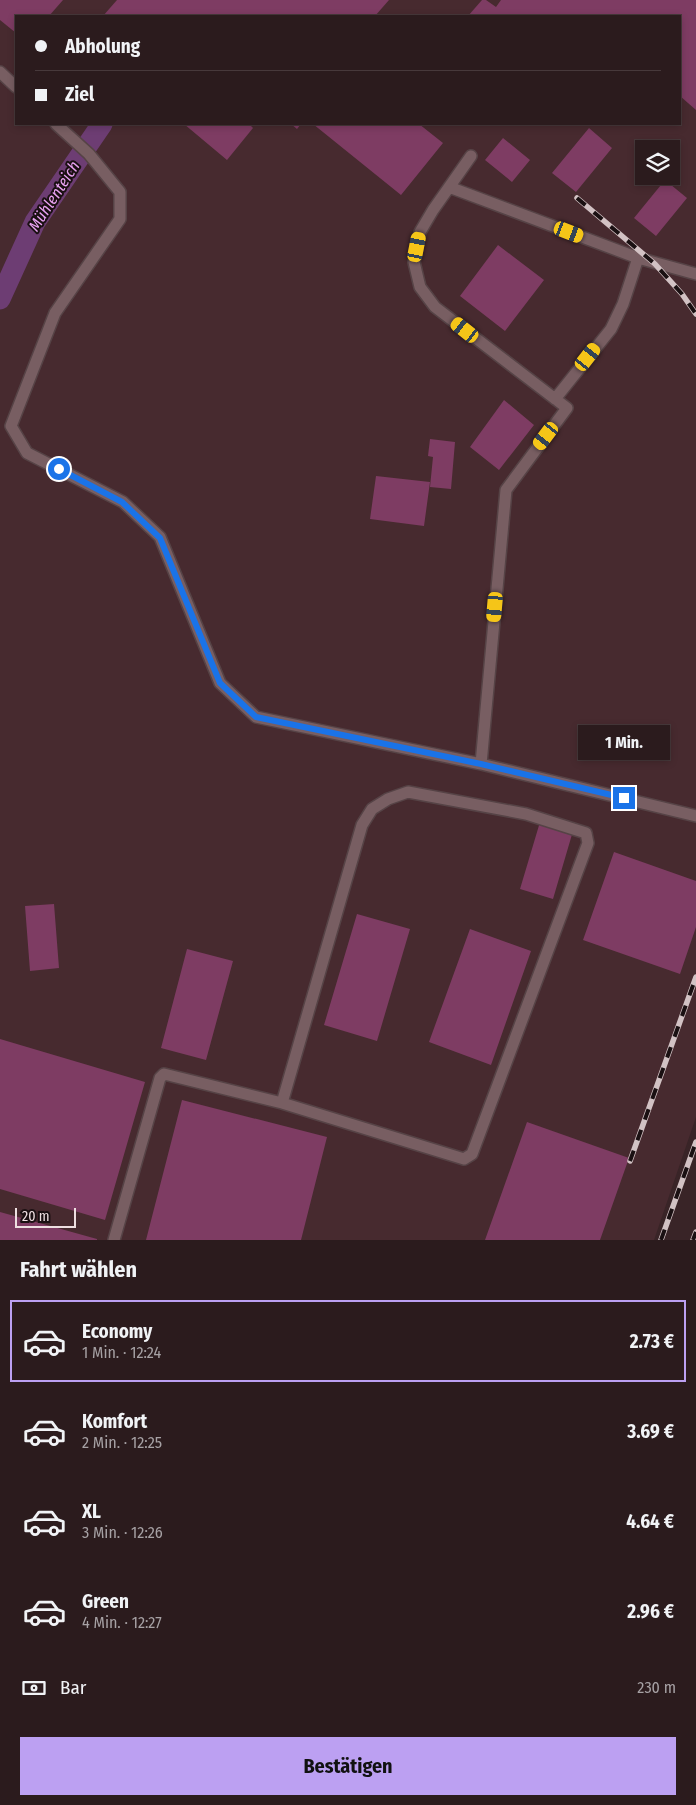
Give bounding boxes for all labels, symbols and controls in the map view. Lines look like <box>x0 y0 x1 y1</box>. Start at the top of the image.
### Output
text: Abholung <box>65 35 140 58</box>
text: Ziel <box>65 83 94 106</box>
map controls <box>635 140 680 185</box>
button: layers <box>635 140 680 185</box>
water label: Mühlenteich <box>24 157 84 235</box>
car <box>552 220 585 244</box>
car <box>406 231 427 263</box>
car <box>448 315 481 345</box>
car <box>572 341 603 373</box>
car <box>530 420 561 452</box>
route start <box>48 458 70 480</box>
car <box>486 591 503 623</box>
callout: 1 Min. <box>578 726 670 760</box>
text: 1 Min. <box>605 733 643 752</box>
route end <box>613 787 635 809</box>
scale bar <box>15 1205 76 1228</box>
text: 20 m <box>22 1208 50 1225</box>
text: Fahrt wählen <box>20 1256 137 1283</box>
icon: car <box>22 1319 67 1364</box>
text: Economy <box>82 1320 152 1343</box>
text: 2.73 € <box>630 1330 674 1353</box>
text: 1 Min. · 12:24 <box>82 1343 161 1362</box>
icon: car <box>22 1409 67 1454</box>
text: Komfort <box>82 1410 147 1433</box>
text: 3.69 € <box>627 1420 674 1443</box>
text: 2 Min. · 12:25 <box>82 1433 162 1452</box>
icon: car <box>22 1499 67 1544</box>
text: XL <box>82 1500 101 1523</box>
text: 4.64 € <box>626 1510 674 1533</box>
text: 3 Min. · 12:26 <box>82 1523 163 1542</box>
icon: car <box>22 1589 67 1634</box>
text: Green <box>82 1590 129 1613</box>
text: 2.96 € <box>627 1600 674 1623</box>
text: 4 Min. · 12:27 <box>82 1613 162 1632</box>
icon: cash <box>20 1674 48 1702</box>
text: Bar <box>60 1676 86 1699</box>
text: 230 m <box>637 1678 676 1697</box>
button: Bestätigen <box>20 1737 676 1795</box>

